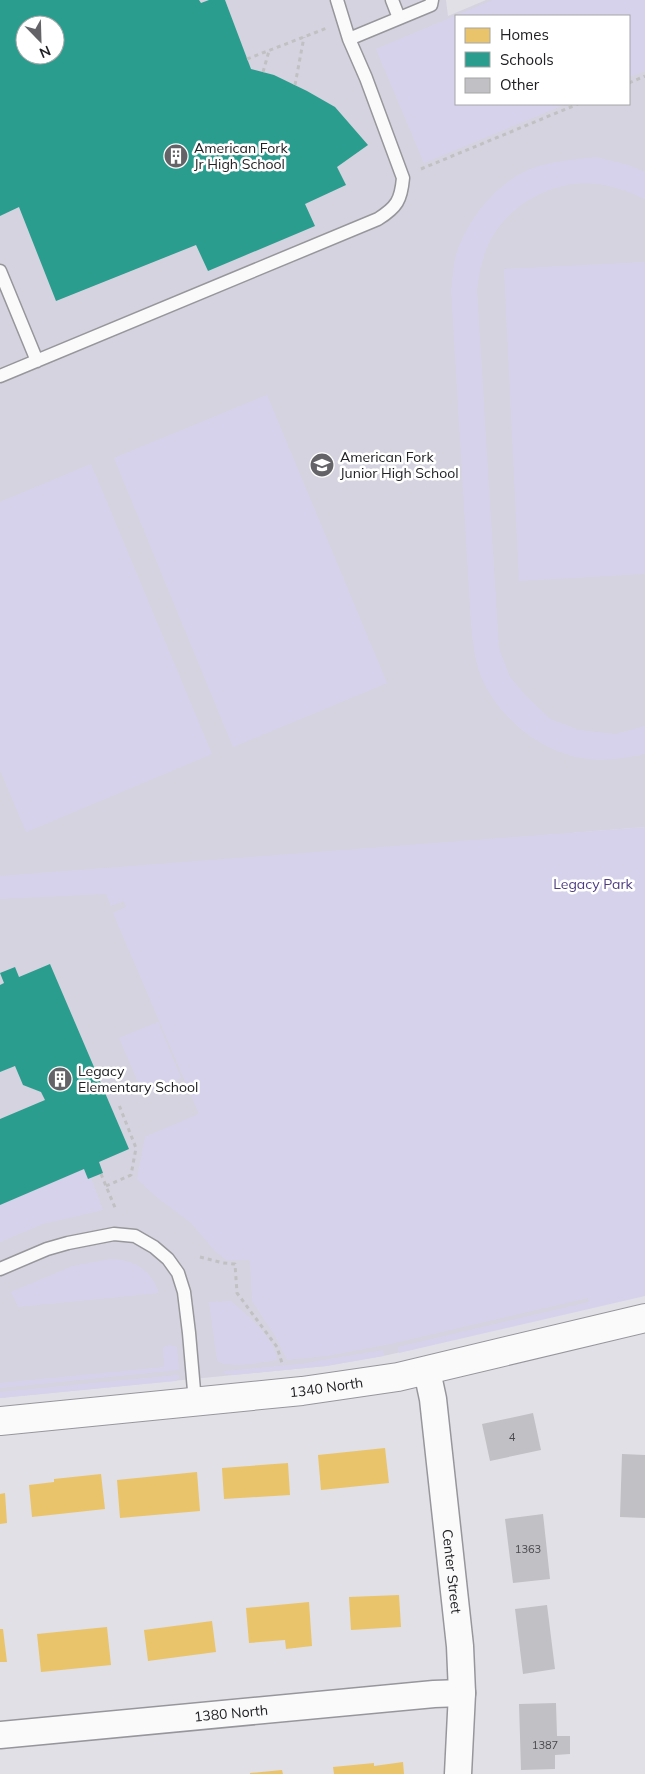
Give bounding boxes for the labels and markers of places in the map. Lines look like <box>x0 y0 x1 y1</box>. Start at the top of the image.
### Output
place label: American Fork Jr High School <box>194 139 288 173</box>
building icon: American Fork Jr High School <box>163 143 189 169</box>
place label: American Fork Junior High School <box>340 448 458 482</box>
school or university icon: American Fork Junior High School <box>309 452 335 478</box>
place label: Legacy Elementary School <box>78 1062 198 1096</box>
building icon: Legacy Elementary School <box>47 1066 73 1092</box>

